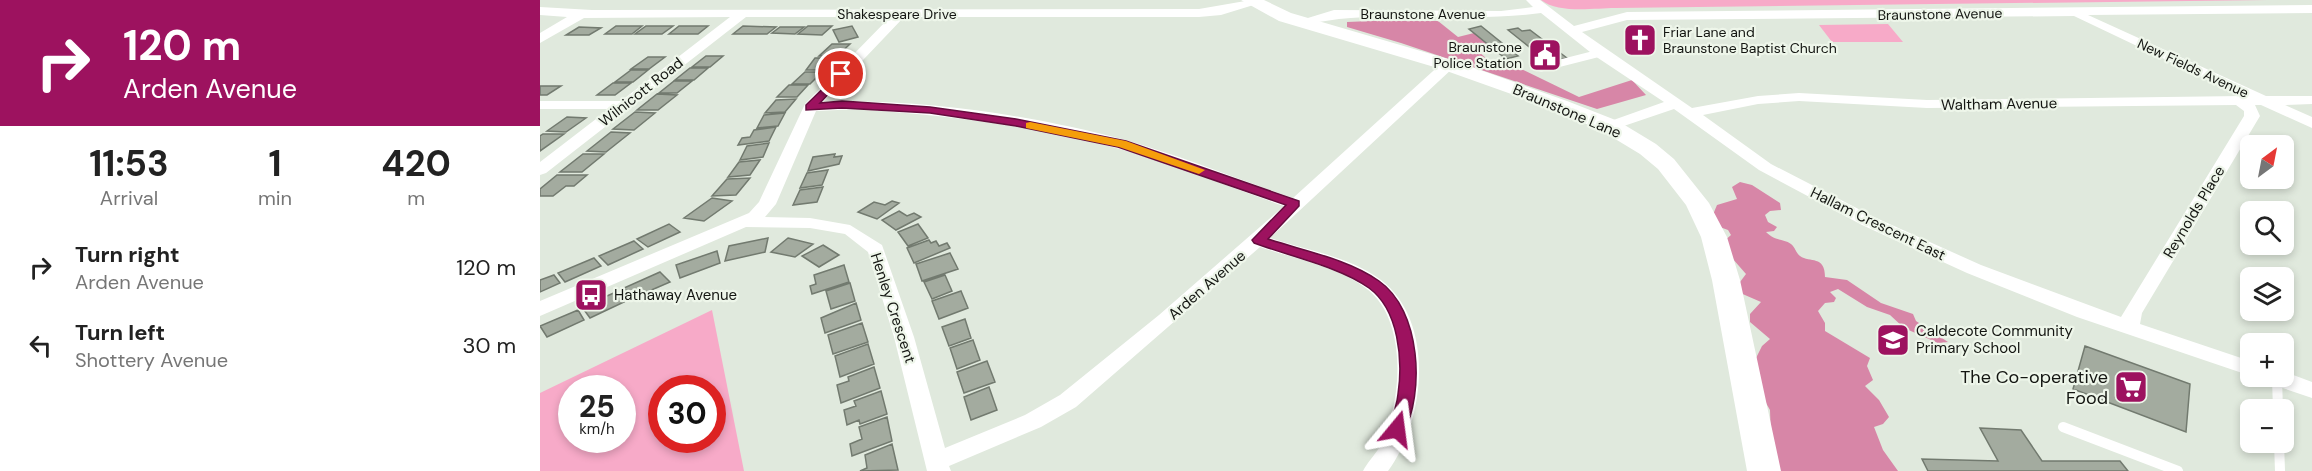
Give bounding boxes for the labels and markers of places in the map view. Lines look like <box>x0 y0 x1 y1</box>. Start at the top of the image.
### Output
church icon: Friar Lane and Braunstone Baptist Church <box>1622 22 1658 58</box>
place label: Friar Lane and Braunstone Baptist Church <box>1663 23 1837 57</box>
public building icon: Braunstone Police Station <box>1527 37 1563 73</box>
place label: Braunstone Police Station <box>1434 38 1522 72</box>
pin <box>815 48 866 99</box>
bus stop icon: Hathaway Avenue <box>573 277 609 313</box>
place label: Hathaway Avenue <box>614 285 737 305</box>
place label: Caldecote Community Primary School <box>1916 321 2074 358</box>
school or university icon: Caldecote Community Primary School <box>1875 322 1911 358</box>
place label: The Co-operative Food <box>1960 365 2108 410</box>
supermarket icon: The Co-operative Food <box>2113 369 2149 405</box>

